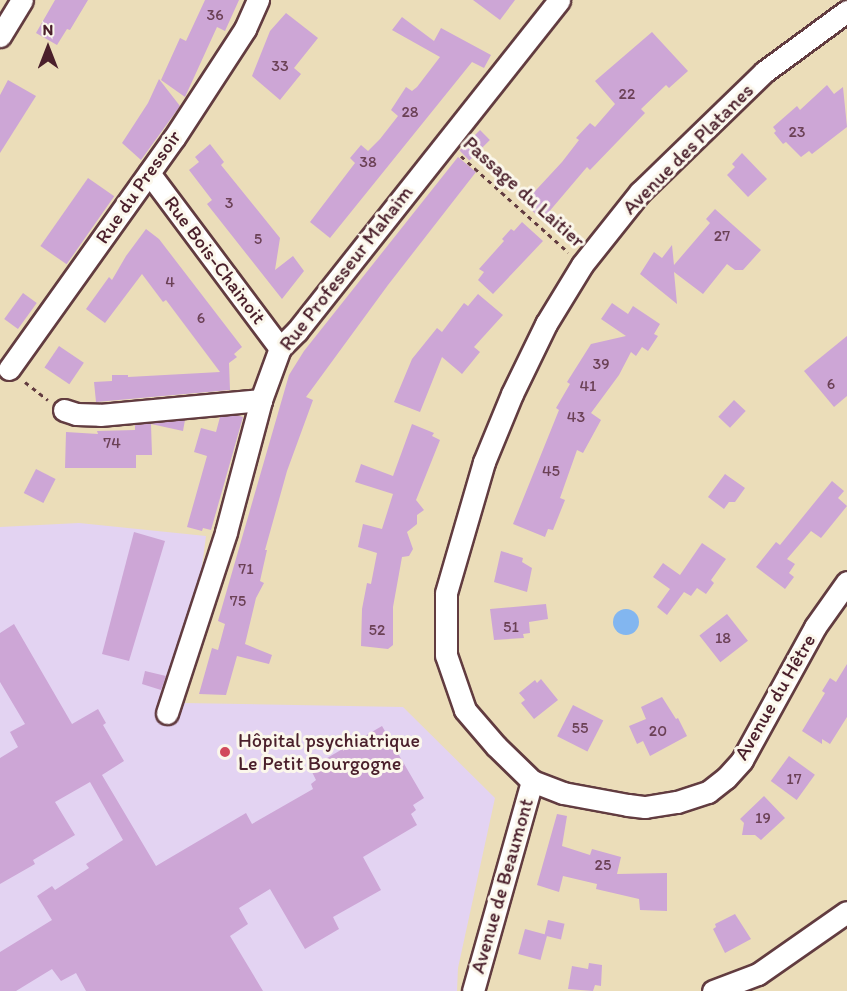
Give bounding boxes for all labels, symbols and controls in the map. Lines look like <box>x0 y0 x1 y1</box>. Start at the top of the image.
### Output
house number: 36 <box>206 5 224 25</box>
north arrow <box>18 18 78 78</box>
text: N <box>43 20 53 39</box>
house number: 33 <box>271 56 289 76</box>
street label: Avenue des Platanes <box>617 78 759 220</box>
house number: 22 <box>619 84 635 104</box>
house number: 28 <box>401 102 419 122</box>
house number: 23 <box>788 122 806 142</box>
street label: Rue du Pressoir <box>90 125 186 249</box>
street label: Passage du Laitier <box>458 131 590 253</box>
house number: 38 <box>359 152 377 172</box>
street label: Rue Professeur Mahaim <box>274 181 418 355</box>
street label: Rue Bois-Chainoit <box>159 191 271 329</box>
house number: 3 <box>225 193 233 213</box>
house number: 27 <box>714 226 730 246</box>
house number: 5 <box>254 229 262 249</box>
house number: 4 <box>165 272 175 292</box>
house number: 6 <box>197 308 205 328</box>
house number: 39 <box>592 354 610 374</box>
house number: 6 <box>827 374 835 394</box>
house number: 41 <box>579 376 597 396</box>
house number: 43 <box>567 407 585 427</box>
house number: 74 <box>103 433 121 453</box>
house number: 45 <box>542 461 560 481</box>
house number: 71 <box>238 559 254 579</box>
house number: 75 <box>230 591 246 611</box>
house number: 51 <box>503 617 519 637</box>
house number: 52 <box>369 620 385 640</box>
house number: 18 <box>715 628 731 648</box>
street label: Avenue du Hêtre <box>729 630 821 764</box>
house number: 55 <box>572 718 588 738</box>
house number: 20 <box>649 721 667 741</box>
place label: Hôpital psychiatrique Le Petit Bourgogne <box>238 728 420 775</box>
marker: Hôpital psychiatrique Le Petit Bourgogne <box>216 743 234 761</box>
house number: 17 <box>786 769 802 789</box>
street label: Avenue de Beaumont <box>466 796 538 976</box>
house number: 19 <box>755 808 771 828</box>
house number: 25 <box>595 855 611 875</box>

